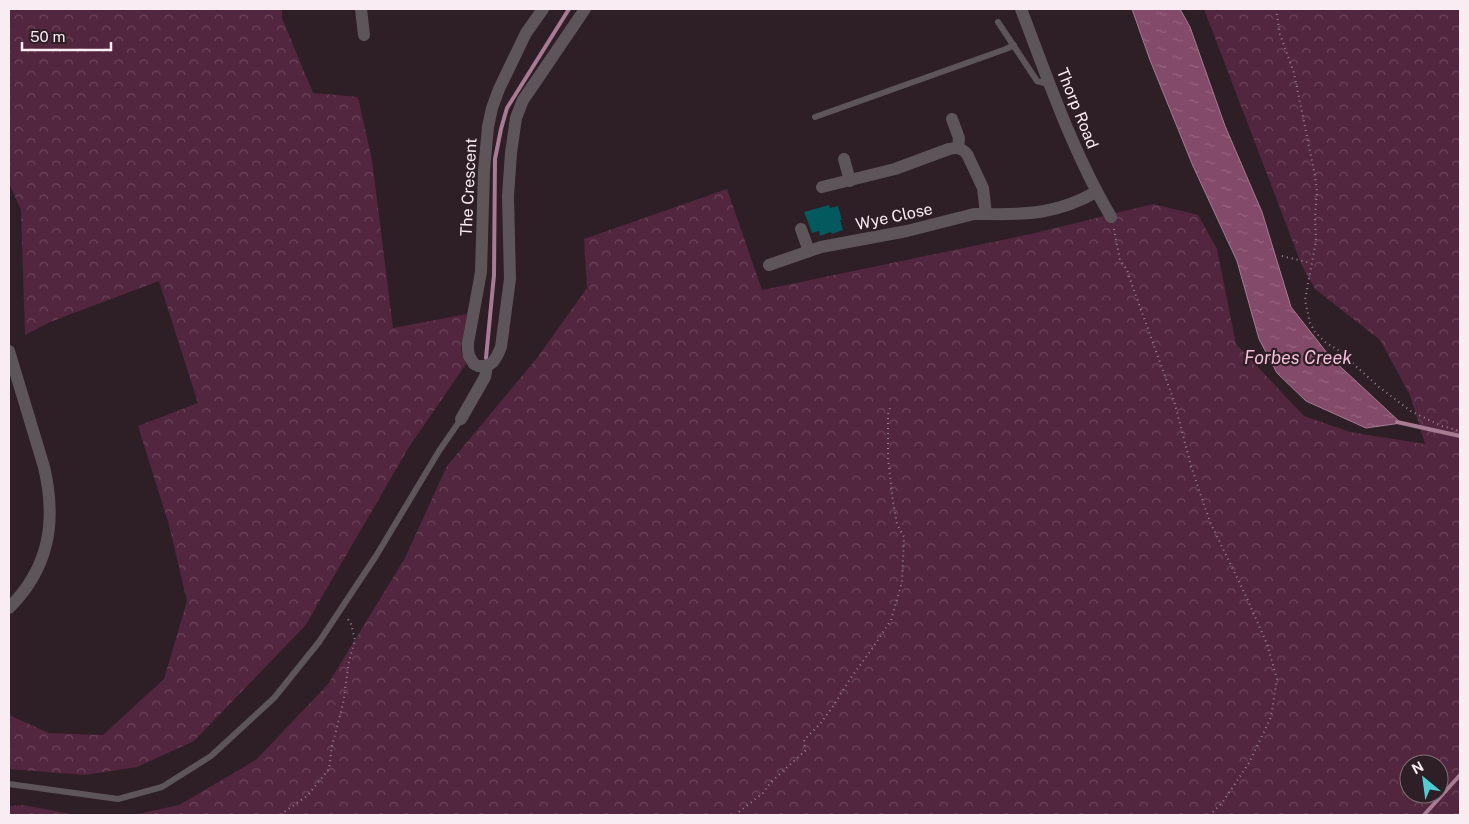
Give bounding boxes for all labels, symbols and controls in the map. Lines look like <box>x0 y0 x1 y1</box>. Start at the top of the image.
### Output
scale bar <box>22 20 111 52</box>
text: 50 m <box>30 28 65 45</box>
street label: Thorp Road <box>1053 65 1102 151</box>
street label: The Crescent <box>456 137 481 237</box>
street label: Wye Close <box>854 199 934 234</box>
water label: Forbes Creek <box>1244 347 1352 368</box>
north arrow <box>1399 754 1449 804</box>
text: N <box>1409 758 1426 777</box>

